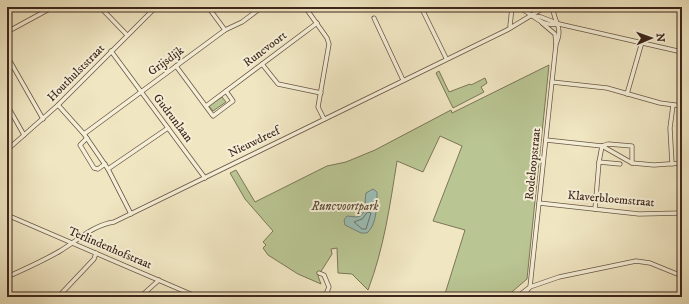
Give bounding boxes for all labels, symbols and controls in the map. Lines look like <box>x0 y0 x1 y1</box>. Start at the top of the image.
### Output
north arrow <box>631 18 671 58</box>
street label: Runcvoort <box>240 28 290 70</box>
text: N <box>653 33 667 42</box>
street label: Houthulststraat <box>44 41 108 105</box>
street label: Grijsdijk <box>145 43 187 79</box>
street label: Gudrunlaan <box>150 91 197 146</box>
street label: Nieuwdreef <box>226 122 284 161</box>
street label: Rodeloopstraat <box>522 127 544 201</box>
street label: Klaverbloemstraat <box>567 188 655 210</box>
park label: Runcvoortpark <box>311 199 378 214</box>
street label: Terlindenhofstraat <box>66 224 154 272</box>

